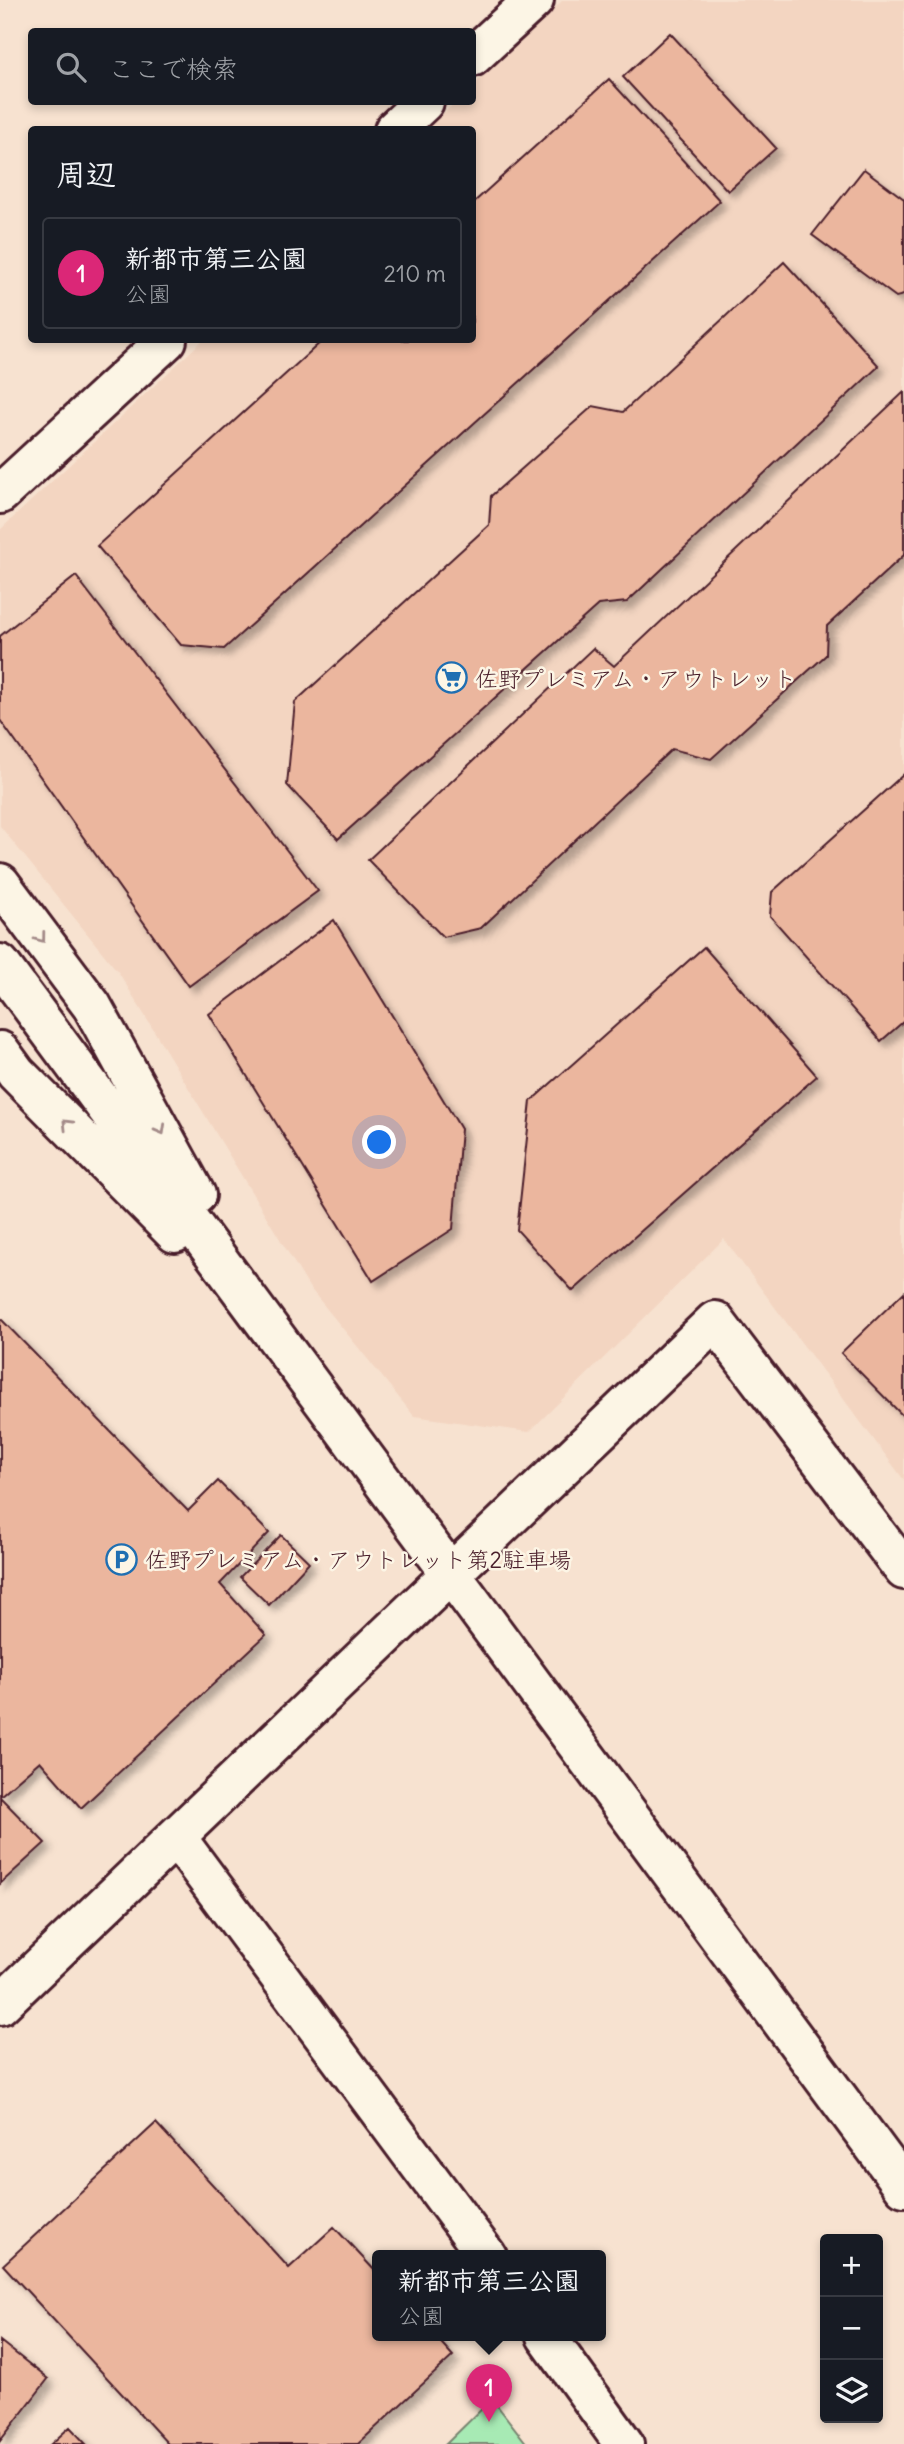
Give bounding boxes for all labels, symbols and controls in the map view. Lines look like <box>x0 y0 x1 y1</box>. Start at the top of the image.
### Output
search box <box>28 28 476 105</box>
icon: search <box>52 48 90 86</box>
text: ここで検索 <box>108 52 238 85</box>
text: 周辺 <box>56 155 116 193</box>
text: 新都市第三公園 <box>125 242 307 275</box>
text: 1 <box>76 259 86 288</box>
text: 210 m <box>383 259 446 288</box>
text: 公園 <box>125 279 171 308</box>
supermarket icon: 佐野プレミアム・アウトレット <box>435 661 469 695</box>
place label: 佐野プレミアム・アウトレット <box>475 664 797 693</box>
one-way arrow <box>32 930 45 942</box>
one-way arrow <box>62 1119 75 1132</box>
one-way arrow <box>152 1123 166 1136</box>
your location <box>362 1125 396 1159</box>
parking icon: 佐野プレミアム・アウトレット第2駐車場 <box>105 1542 139 1576</box>
place label: 佐野プレミアム・アウトレット第2駐車場 <box>145 1545 571 1574</box>
map controls <box>820 2234 883 2423</box>
button: + <box>820 2234 883 2297</box>
popup <box>372 2250 606 2341</box>
text: 新都市第三公園 <box>398 2264 580 2297</box>
button: − <box>820 2297 883 2360</box>
text: 公園 <box>398 2301 444 2330</box>
button: layers <box>820 2360 883 2423</box>
pin: 1 <box>466 2364 512 2422</box>

